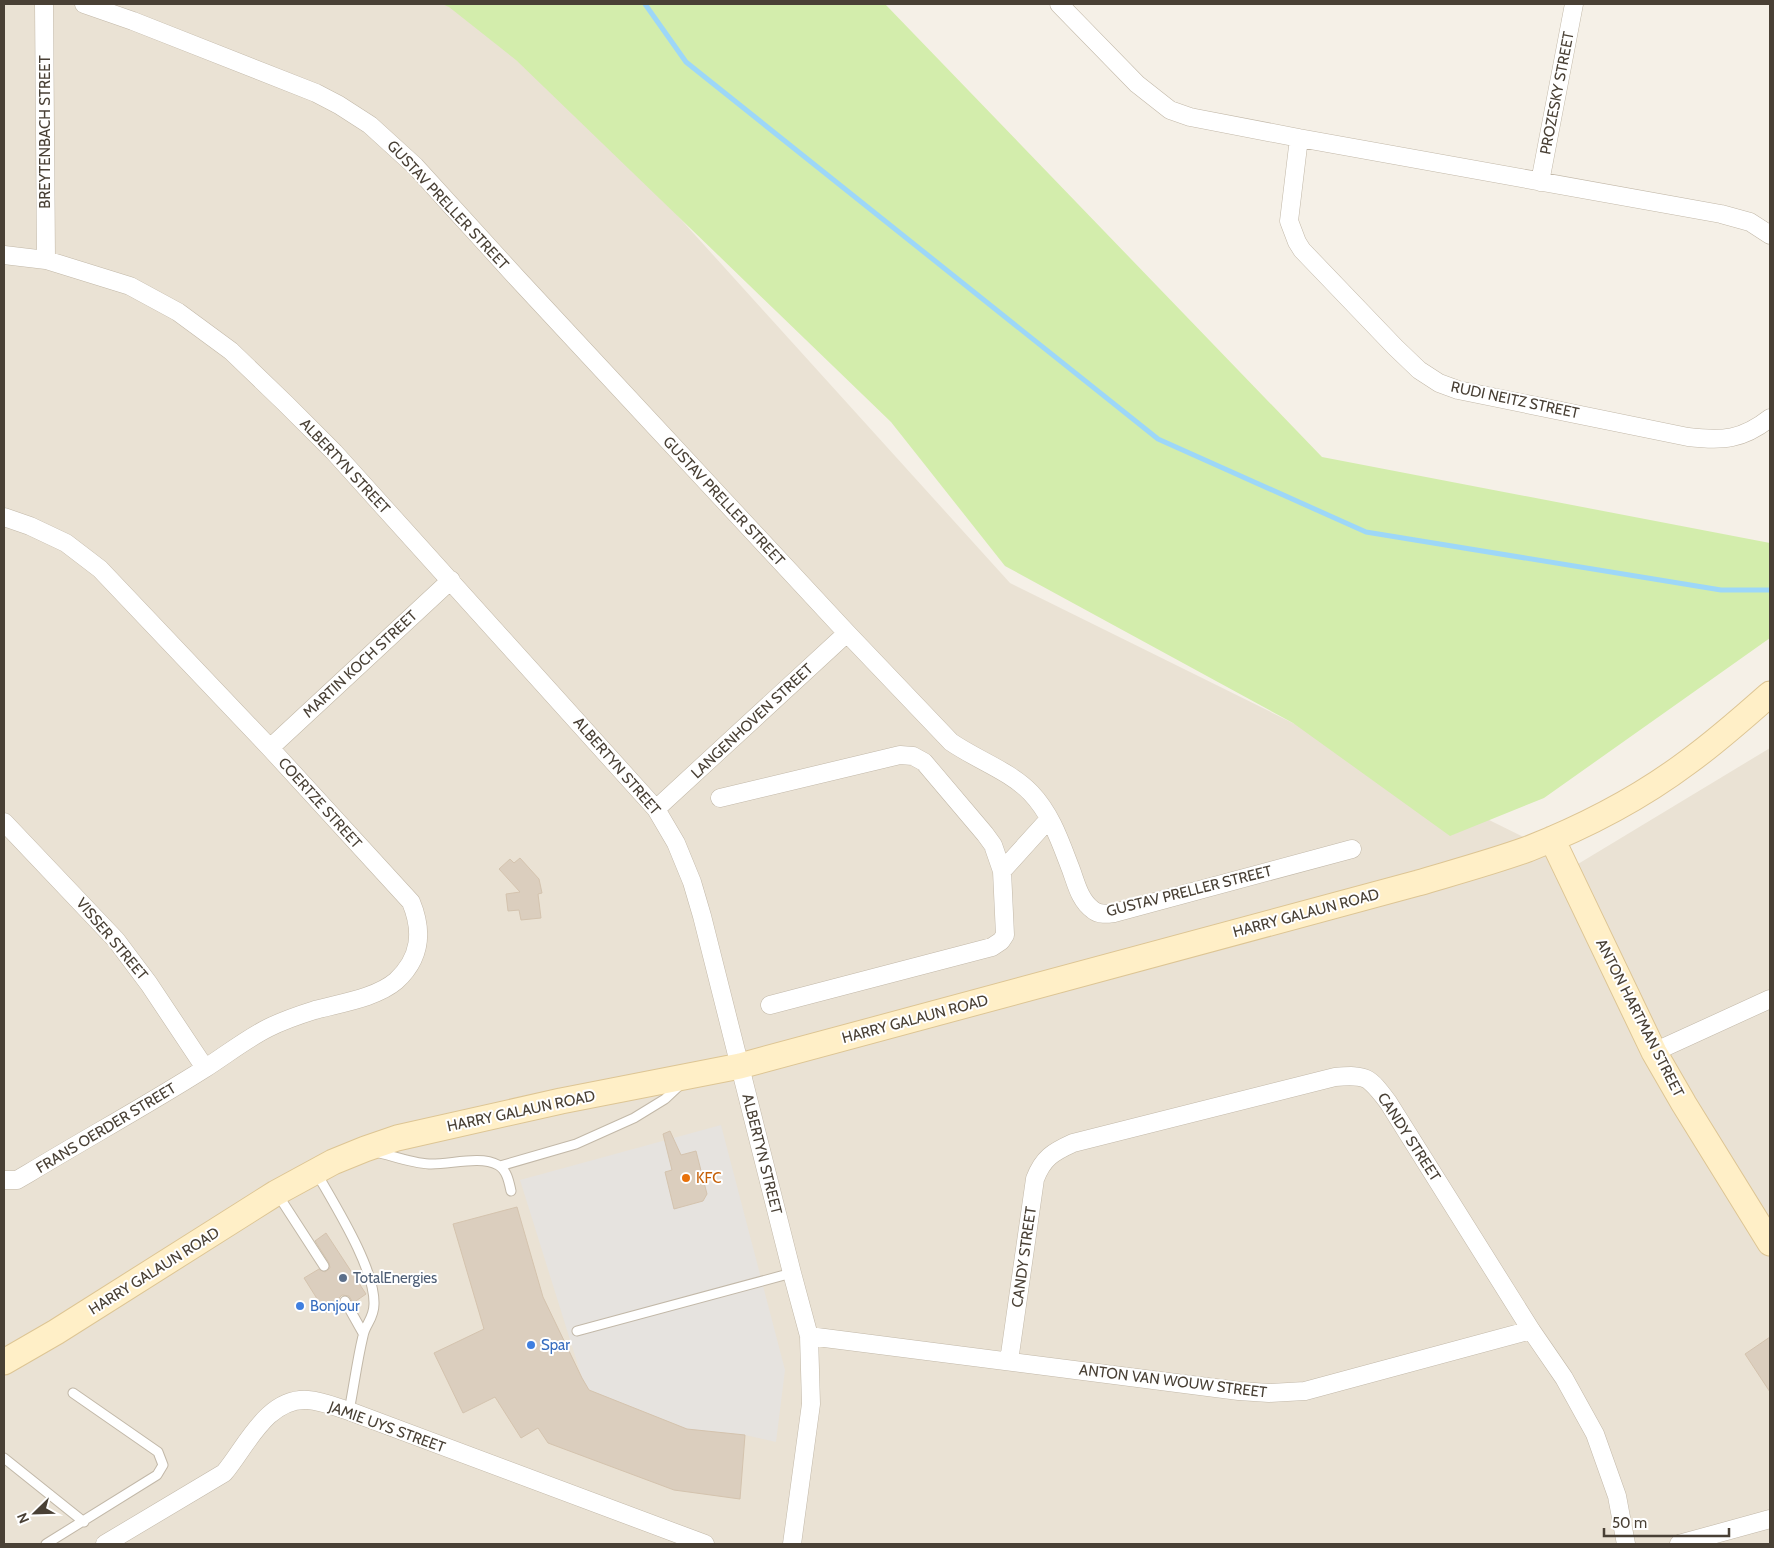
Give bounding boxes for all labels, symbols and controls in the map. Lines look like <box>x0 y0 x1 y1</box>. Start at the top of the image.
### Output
street label: PROZESKY STREET <box>1536 30 1578 156</box>
street label: BREYTENBACH STREET <box>36 55 54 209</box>
street label: GUSTAV PRELLER STREET <box>383 137 513 273</box>
street label: RUDI NEITZ STREET <box>1449 378 1581 422</box>
street label: ALBERTYN STREET <box>296 415 394 517</box>
street label: GUSTAV PRELLER STREET <box>659 433 789 569</box>
street label: MARTIN KOCH STREET <box>299 607 421 721</box>
street label: LANGENHOVEN STREET <box>687 660 817 782</box>
street label: ALBERTYN STREET <box>570 713 664 819</box>
street label: COERTZE STREET <box>274 754 366 852</box>
street label: GUSTAV PRELLER STREET <box>1104 862 1274 920</box>
street label: HARRY GALAUN ROAD <box>1231 885 1381 941</box>
street label: VISSER STREET <box>72 894 152 984</box>
street label: ANTON HARTMAN STREET <box>1592 936 1688 1100</box>
street label: HARRY GALAUN ROAD <box>840 991 990 1047</box>
street label: FRANS OERDER STREET <box>33 1079 179 1177</box>
street label: HARRY GALAUN ROAD <box>445 1086 597 1135</box>
street label: CANDY STREET <box>1374 1089 1444 1185</box>
street label: ALBERTYN STREET <box>738 1092 786 1216</box>
place label: KFC <box>696 1169 721 1187</box>
marker: KFC <box>680 1172 692 1184</box>
street label: CANDY STREET <box>1008 1205 1040 1309</box>
street label: HARRY GALAUN ROAD <box>85 1223 223 1319</box>
place label: TotalEnergies <box>353 1269 437 1287</box>
marker: TotalEnergies <box>337 1272 349 1284</box>
place label: Bonjour <box>310 1297 360 1315</box>
marker: Bonjour <box>294 1300 306 1312</box>
place label: Spar <box>541 1336 570 1354</box>
marker: Spar <box>525 1339 537 1351</box>
street label: ANTON VAN WOUW STREET <box>1078 1361 1268 1401</box>
street label: JAMIE UYS STREET <box>325 1397 448 1456</box>
north arrow <box>10 1488 60 1538</box>
scale bar <box>1604 1506 1729 1538</box>
text: N <box>13 1510 33 1526</box>
text: 50 m <box>1612 1514 1647 1532</box>

